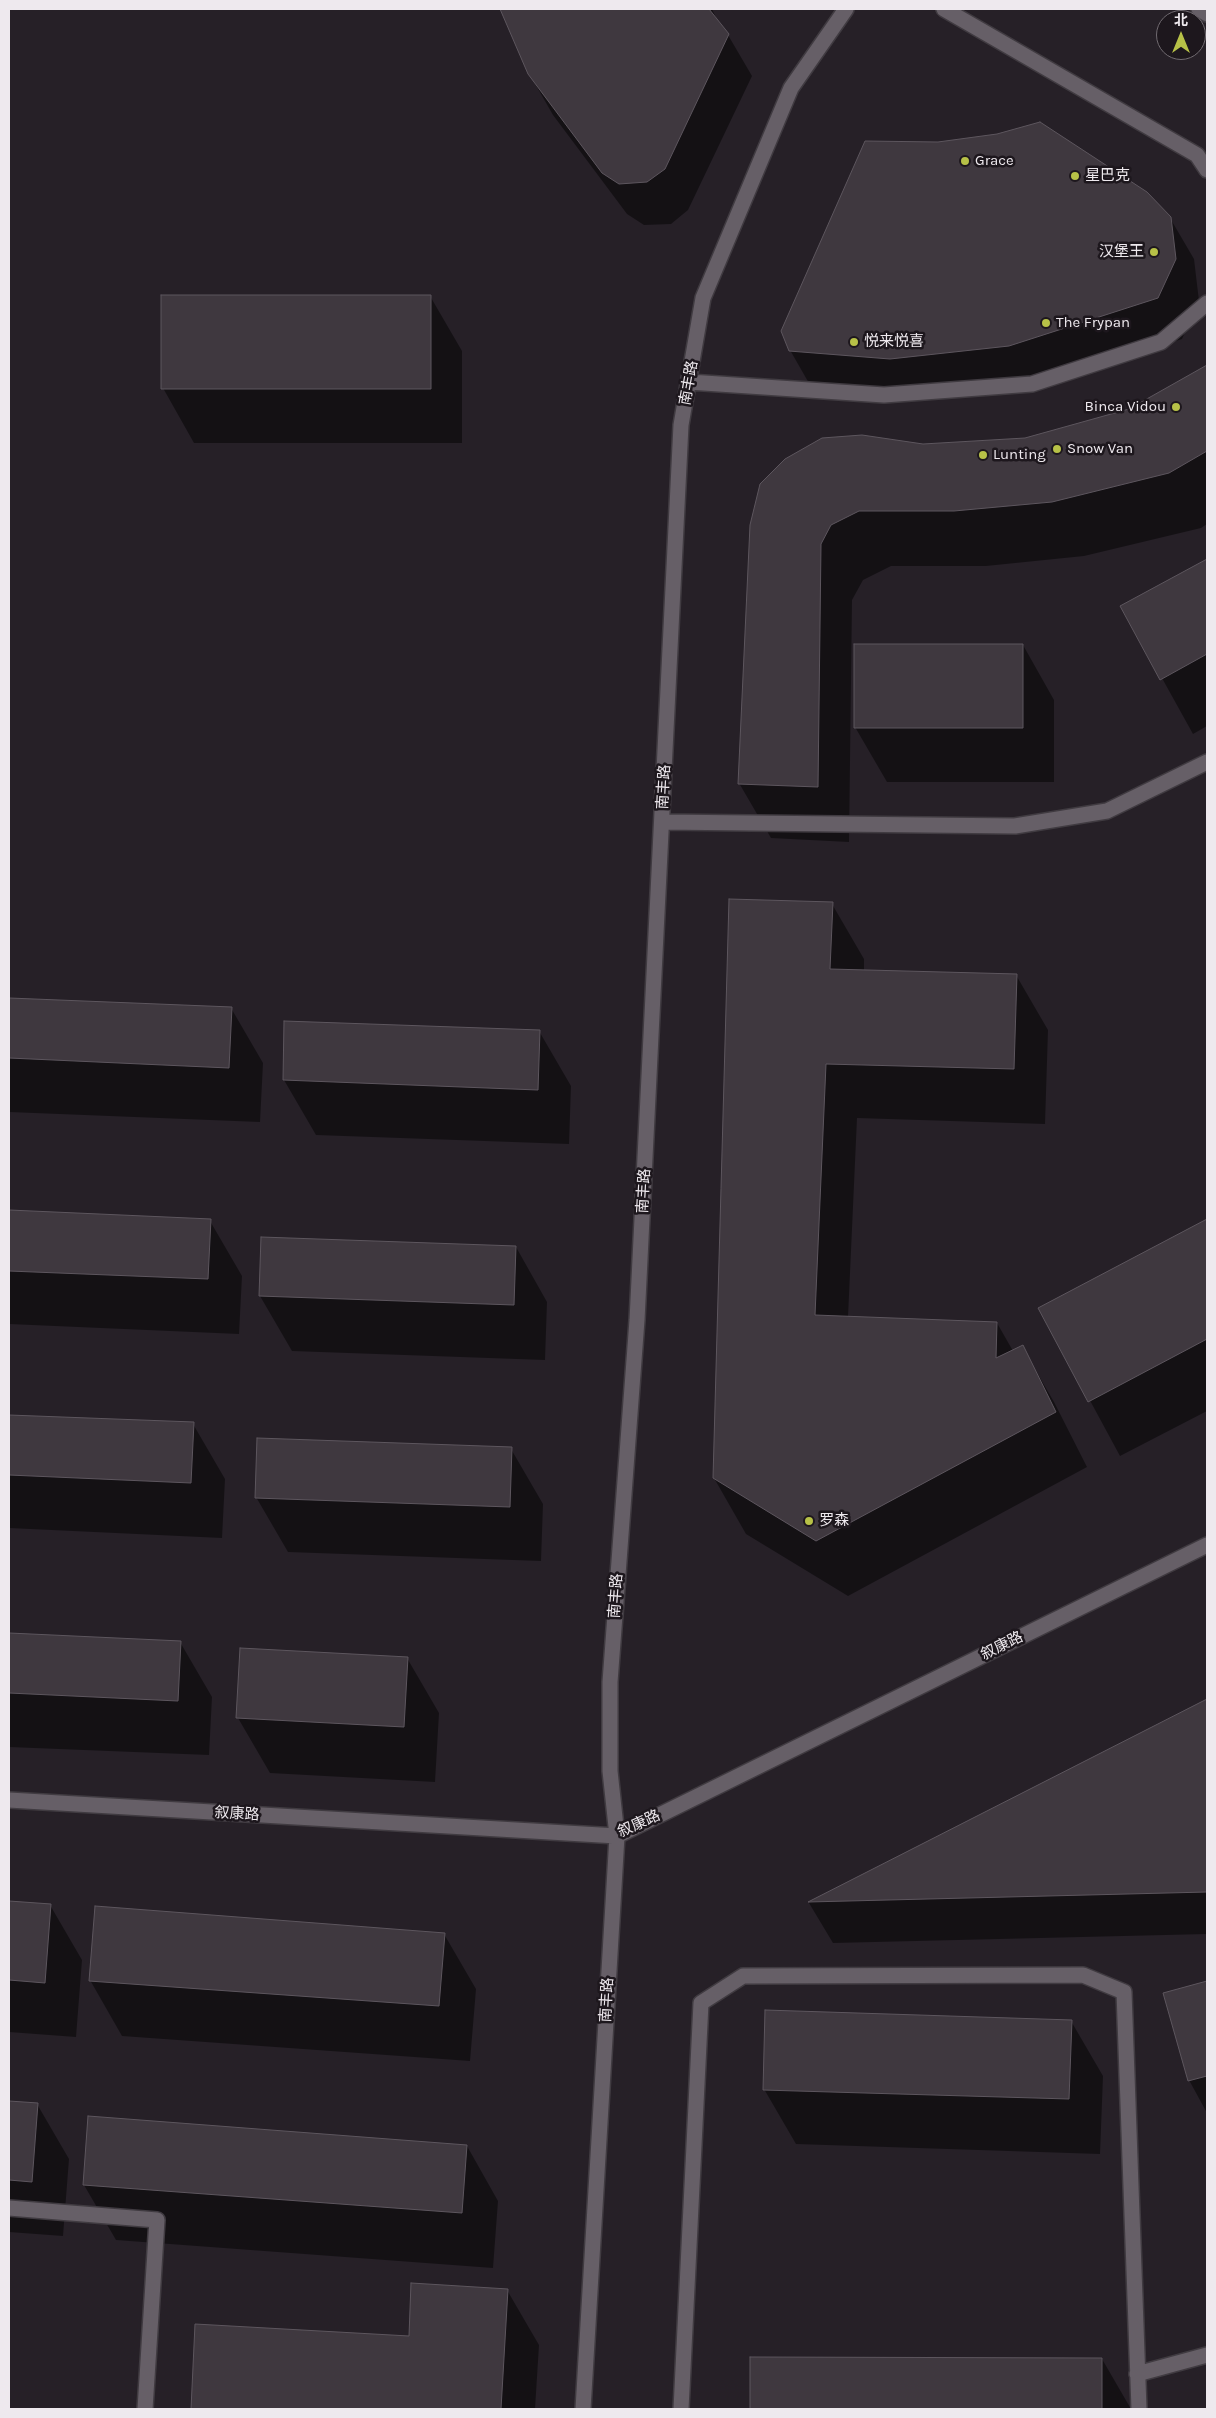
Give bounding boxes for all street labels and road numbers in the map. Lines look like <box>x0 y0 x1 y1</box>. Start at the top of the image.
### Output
street label: 南丰路 <box>676 359 702 407</box>
street label: 南丰路 <box>654 764 674 810</box>
street label: 南丰路 <box>634 1168 654 1214</box>
street label: 南丰路 <box>605 1573 627 1619</box>
street label: 叙康路 <box>978 1628 1026 1664</box>
street label: 叙康路 <box>214 1804 260 1824</box>
street label: 叙康路 <box>615 1807 663 1841</box>
street label: 南丰路 <box>597 1977 617 2023</box>

